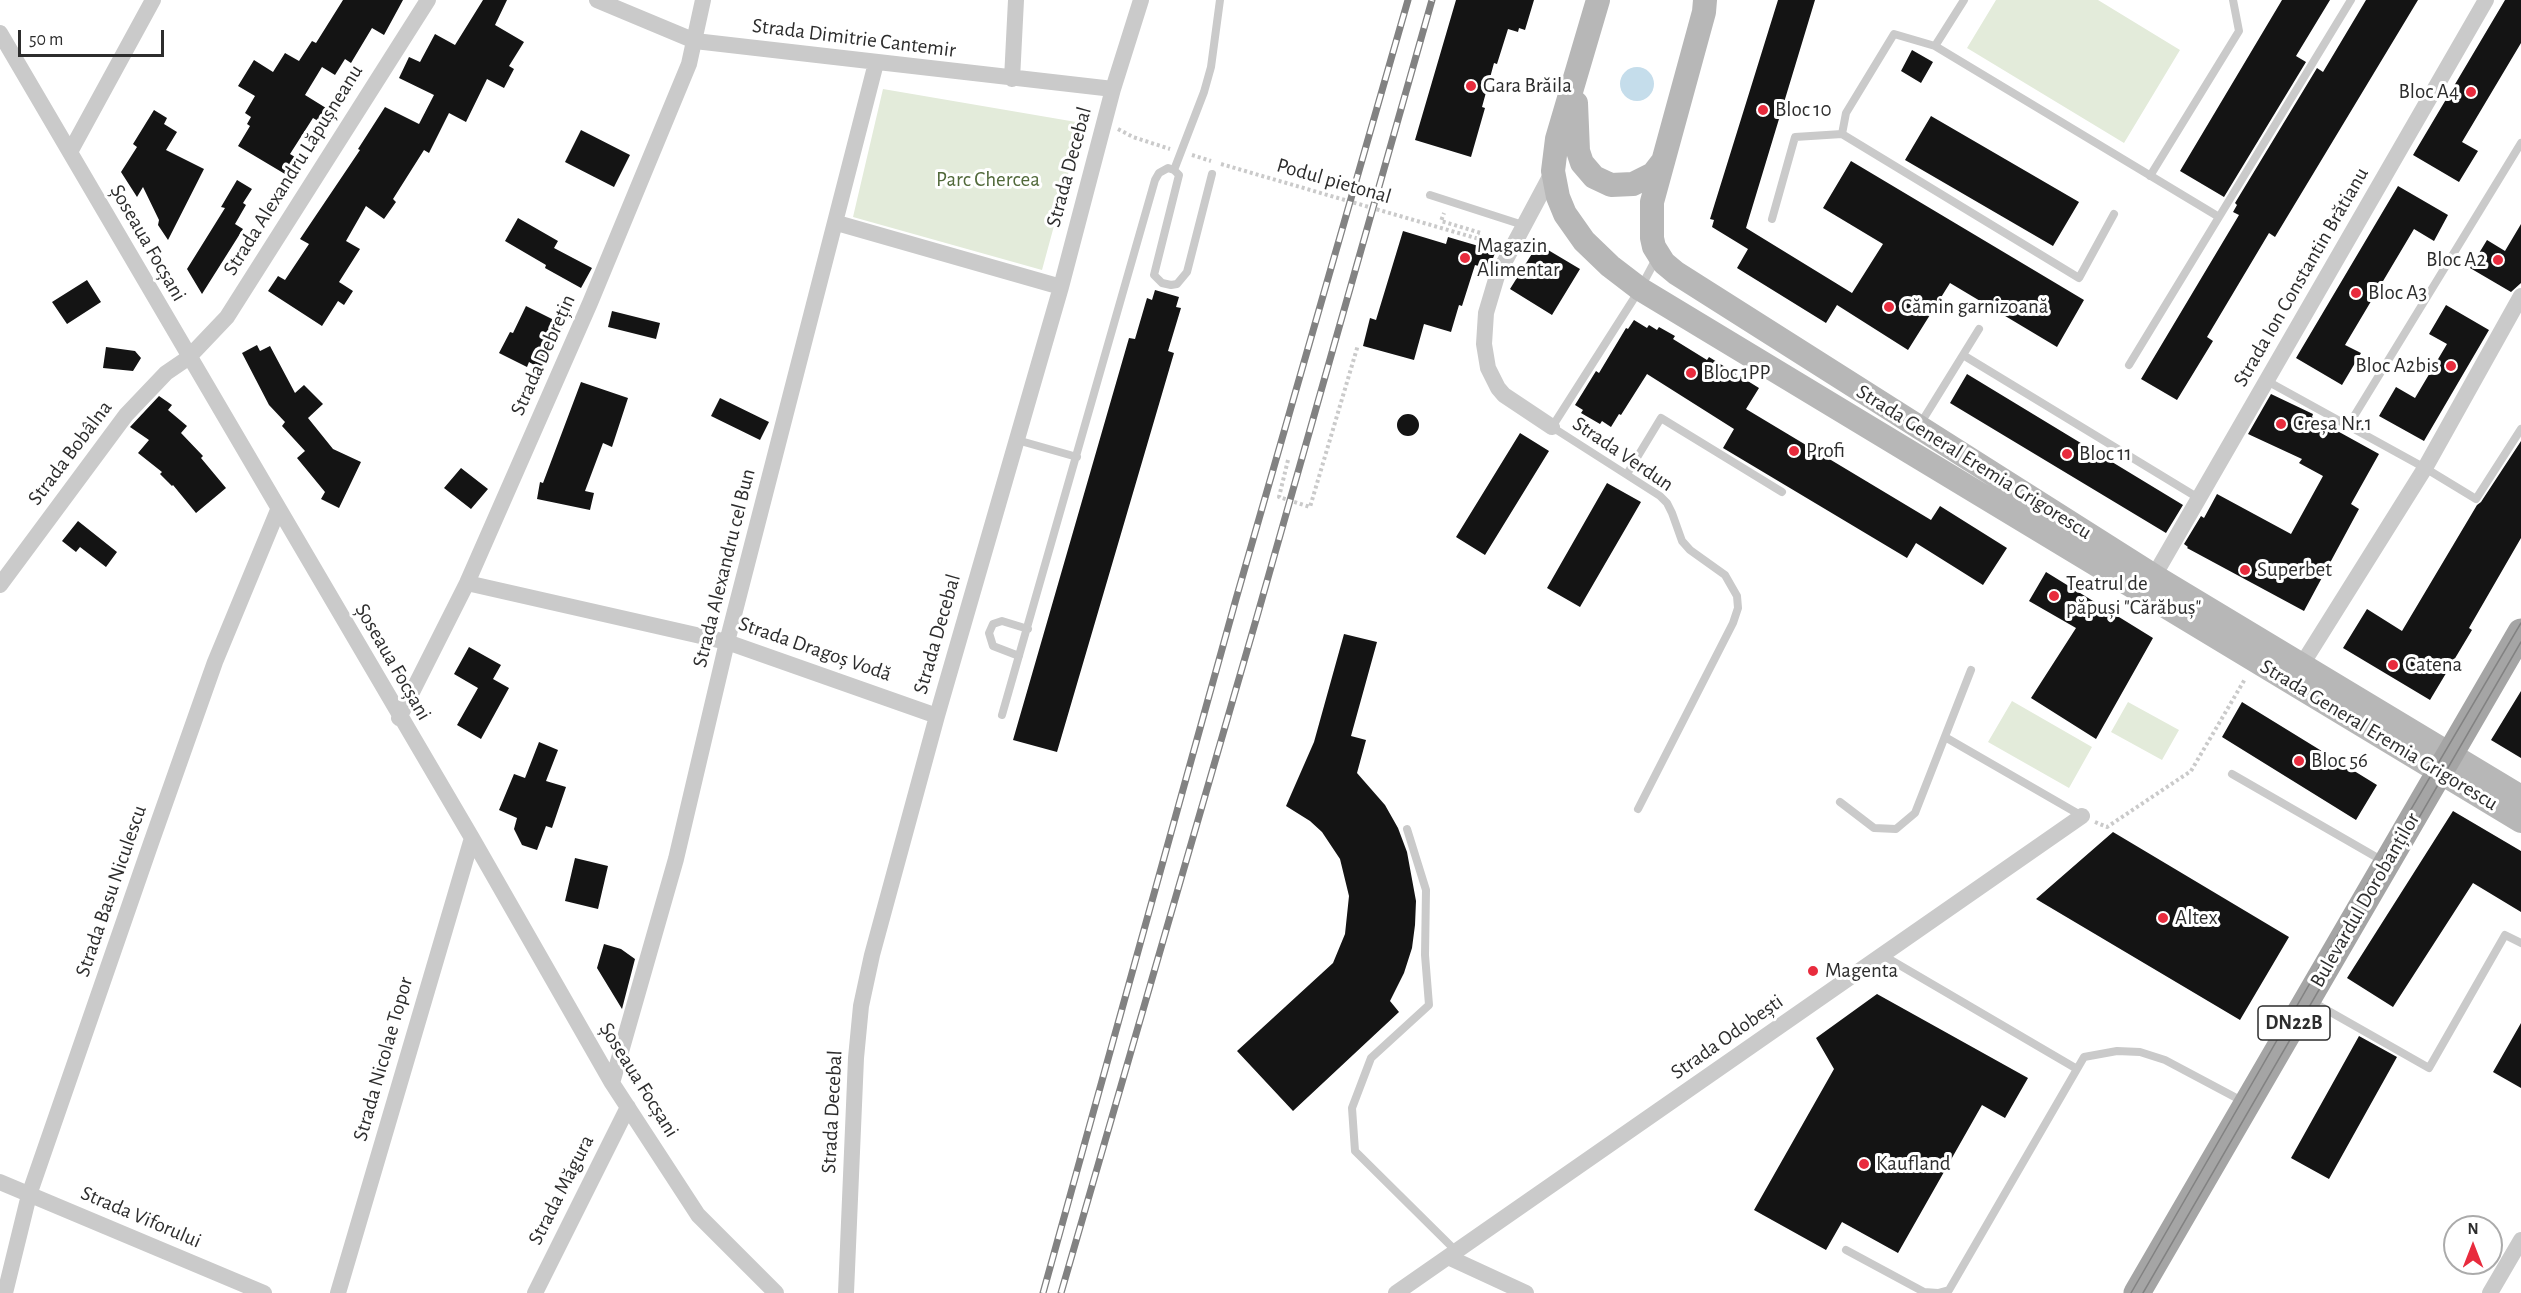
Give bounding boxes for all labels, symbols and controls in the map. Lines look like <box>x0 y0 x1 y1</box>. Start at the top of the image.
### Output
street label: Strada Dimitrie Cantemir <box>751 13 957 63</box>
scale bar <box>21 18 166 56</box>
text: 50 m <box>29 31 63 49</box>
street label: Strada Alexandru Lăpușneanu <box>218 60 368 280</box>
place label: Gara Brăila <box>1483 73 1572 99</box>
marker: Gara Brăila <box>1464 79 1478 93</box>
place label: Bloc A4 <box>2398 79 2459 105</box>
marker: Bloc A4 <box>2464 85 2478 99</box>
place label: Bloc 10 <box>1775 97 1832 123</box>
marker: Bloc 10 <box>1756 103 1770 117</box>
street label: Strada Decebal <box>1041 104 1097 230</box>
street label: Podul pietonal <box>1274 153 1394 209</box>
street label: Strada Ion Constantin Brătianu <box>2228 163 2374 391</box>
park label: Parc Chercea <box>936 167 1040 193</box>
street label: Șoseaua Focșani <box>104 180 192 306</box>
place label: Magazin Alimentar <box>1477 233 1560 283</box>
place label: Bloc A2 <box>2426 247 2486 273</box>
marker: Magazin Alimentar <box>1458 251 1472 265</box>
marker: Bloc A2 <box>2491 253 2505 267</box>
place label: Bloc A3 <box>2368 280 2427 306</box>
marker: Bloc A3 <box>2349 286 2363 300</box>
street label: Strada Debrețin <box>505 291 581 419</box>
place label: Cămin garnizoană <box>1901 294 2048 320</box>
marker: Cămin garnizoană <box>1882 300 1896 314</box>
place label: Bloc A2bis <box>2355 353 2439 379</box>
marker: Bloc A2bis <box>2444 359 2458 373</box>
place label: Bloc 1PP <box>1703 360 1770 386</box>
marker: Bloc 1PP <box>1684 366 1698 380</box>
street label: Strada General Eremia Grigorescu <box>1852 379 2096 545</box>
street label: Strada Bobâlna <box>22 396 118 510</box>
street label: Strada Verdun <box>1568 411 1678 497</box>
place label: Creșa Nr.1 <box>2293 411 2372 437</box>
marker: Creșa Nr.1 <box>2274 417 2288 431</box>
place label: Profi <box>1806 438 1845 464</box>
place label: Bloc 11 <box>2079 441 2132 467</box>
marker: Profi <box>1787 444 1801 458</box>
marker: Bloc 11 <box>2060 447 2074 461</box>
street label: Strada Alexandru cel Bun <box>687 466 761 670</box>
place label: Superbet <box>2257 557 2332 583</box>
marker: Superbet <box>2238 563 2252 577</box>
street label: Strada Decebal <box>908 571 966 697</box>
place label: Teatrul de păpuși "Cărăbuș" <box>2066 571 2201 621</box>
marker: Teatrul de păpuși "Cărăbuș" <box>2047 589 2061 603</box>
street label: Șoseaua Focșani <box>349 599 437 725</box>
street label: Strada Dragoș Vodă <box>735 611 895 687</box>
place label: Catena <box>2405 652 2462 678</box>
street label: Strada General Eremia Grigorescu <box>2256 654 2502 816</box>
marker: Catena <box>2386 658 2400 672</box>
place label: Bloc 56 <box>2311 748 2368 774</box>
marker: Bloc 56 <box>2292 754 2306 768</box>
street label: Strada Basu Niculescu <box>70 802 152 980</box>
street label: Bulevardul Dorobanților <box>2305 808 2425 992</box>
place label: Altex <box>2175 905 2218 931</box>
marker: Altex <box>2156 911 2170 925</box>
place label: Magenta <box>1825 958 1898 984</box>
marker: Magenta <box>1806 964 1820 978</box>
street label: Strada Nicolae Topor <box>348 974 418 1144</box>
street label: Strada Odobești <box>1666 989 1788 1085</box>
road number: DN22B <box>2258 1006 2330 1040</box>
street label: Șoseaua Focșani <box>594 1018 684 1142</box>
street label: Strada Decebal <box>816 1050 848 1174</box>
street label: Strada Măgura <box>523 1131 599 1249</box>
place label: Kaufland <box>1876 1151 1951 1177</box>
marker: Kaufland <box>1857 1157 1871 1171</box>
street label: Strada Viforului <box>77 1180 205 1254</box>
north arrow <box>2443 1215 2503 1275</box>
text: N <box>2467 1221 2479 1237</box>

